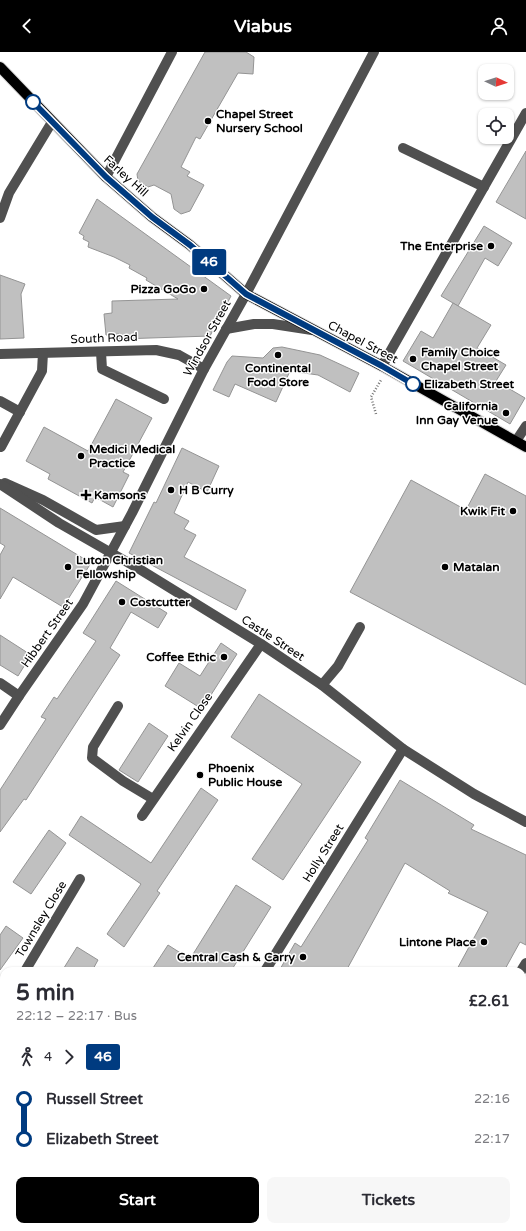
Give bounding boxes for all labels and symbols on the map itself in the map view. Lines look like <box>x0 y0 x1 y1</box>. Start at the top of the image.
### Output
north arrow <box>478 64 514 100</box>
unlabelled marker <box>25 94 41 110</box>
place label: Chapel Street Nursery School <box>216 107 303 136</box>
marker: Chapel Street Nursery School <box>203 116 213 126</box>
street label: Farley Hill <box>101 152 151 200</box>
place label: The Enterprise <box>399 239 483 254</box>
marker: The Enterprise <box>486 241 496 251</box>
line badge: 46 <box>191 249 227 275</box>
place label: Pizza GoGo <box>131 282 196 296</box>
marker: Pizza GoGo <box>199 284 209 294</box>
street label: Windsor Street <box>180 297 234 379</box>
street label: Chapel Street <box>326 318 401 366</box>
street label: South Road <box>70 330 138 346</box>
place label: Family Choice Chapel Street <box>421 345 500 374</box>
marker: Continental Food Store <box>273 350 283 360</box>
marker: Family Choice Chapel Street <box>408 354 418 364</box>
place label: Continental Food Store <box>245 361 311 389</box>
marker: Elizabeth Street <box>405 376 421 392</box>
place label: Elizabeth Street <box>424 377 514 391</box>
place label: California Inn Gay Venue <box>416 399 498 428</box>
marker: California Inn Gay Venue <box>501 408 511 418</box>
place label: Medici Medical Practice <box>89 442 175 470</box>
marker: Medici Medical Practice <box>76 451 86 461</box>
place label: H B Curry <box>179 483 234 498</box>
marker: H B Curry <box>166 485 176 495</box>
place label: Kamsons <box>94 488 146 502</box>
marker: Kamsons <box>81 490 91 500</box>
place label: Kwik Fit <box>460 504 505 518</box>
marker: Kwik Fit <box>508 506 518 516</box>
place label: Luton Christian Fellowship <box>76 553 163 582</box>
place label: Matalan <box>453 560 500 574</box>
marker: Luton Christian Fellowship <box>63 562 73 572</box>
marker: Matalan <box>440 562 450 572</box>
place label: Costcutter <box>130 595 190 609</box>
street label: Hibbert Street <box>18 596 76 670</box>
marker: Costcutter <box>117 597 127 607</box>
street label: Castle Street <box>239 612 308 664</box>
place label: Coffee Ethic <box>146 650 217 664</box>
marker: Coffee Ethic <box>219 652 229 662</box>
street label: Kelvin Close <box>165 690 216 754</box>
place label: Phoenix Public House <box>208 761 283 789</box>
marker: Phoenix Public House <box>195 770 205 780</box>
street label: Holly Street <box>300 821 347 885</box>
street label: Townsley Close <box>13 878 69 960</box>
place label: Lintone Place <box>399 935 476 949</box>
marker: Lintone Place <box>479 937 489 947</box>
place label: Central Cash & Carry <box>177 950 296 965</box>
marker: Central Cash & Carry <box>298 952 308 962</box>

